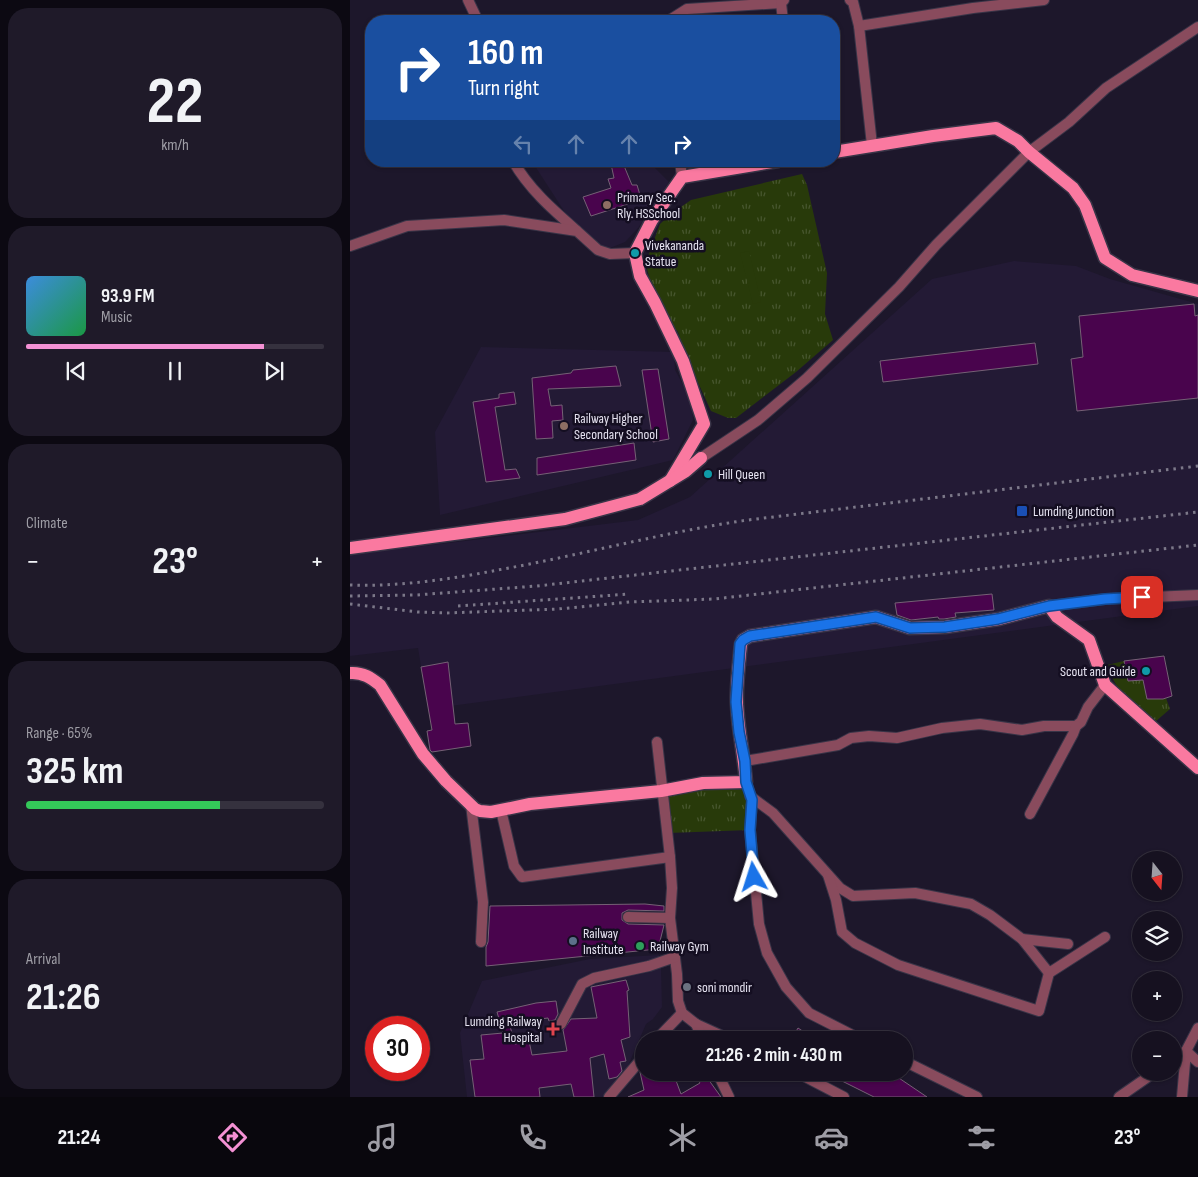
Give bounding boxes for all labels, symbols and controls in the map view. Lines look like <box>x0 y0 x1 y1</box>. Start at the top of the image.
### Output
text: 160 m <box>468 32 544 75</box>
icon: right <box>385 35 450 100</box>
text: 22 <box>147 64 203 142</box>
text: Turn right <box>468 75 539 102</box>
icon: left <box>509 130 537 158</box>
icon: ahead <box>562 130 590 158</box>
icon: ahead <box>615 130 643 158</box>
icon: right <box>668 130 696 158</box>
text: km/h <box>161 136 189 155</box>
place label: Primary Sec. Rly. HSSchool <box>617 189 680 222</box>
marker: Primary Sec. Rly. HSSchool <box>601 199 613 211</box>
place label: Vivekananda Statue <box>645 237 704 270</box>
marker: Vivekananda Statue <box>629 247 641 259</box>
text: 93.9 FM <box>101 285 155 308</box>
text: Music <box>101 308 132 327</box>
icon: previous <box>62 357 90 385</box>
icon: pause <box>161 357 189 385</box>
icon: next <box>260 357 288 385</box>
place label: Railway Higher Secondary School <box>574 410 658 443</box>
marker: Railway Higher Secondary School <box>558 420 570 432</box>
place label: Hill Queen <box>718 466 765 483</box>
marker: Hill Queen <box>702 468 714 480</box>
place label: Lumding Junction <box>1033 503 1114 520</box>
marker: Lumding Junction <box>1015 504 1029 518</box>
text: Climate <box>26 514 68 533</box>
text: 23° <box>152 539 198 584</box>
text: − <box>26 545 40 578</box>
text: + <box>310 545 324 578</box>
pin <box>1121 576 1163 618</box>
icon: arrive <box>1128 583 1156 611</box>
place label: Scout and Guide <box>1060 663 1136 680</box>
marker: Scout and Guide <box>1140 665 1152 677</box>
text: Range · 65% <box>26 724 92 743</box>
text: 325 km <box>26 749 124 794</box>
position arrow <box>727 850 779 902</box>
north arrow <box>1132 851 1182 901</box>
map controls <box>1132 851 1182 1081</box>
button: layers <box>1132 911 1182 961</box>
place label: Railway Institute <box>583 925 624 958</box>
marker: Railway Institute <box>567 935 579 947</box>
place label: Railway Gym <box>650 938 709 955</box>
marker: Railway Gym <box>634 940 646 952</box>
text: Arrival <box>26 950 60 969</box>
button: + <box>1132 971 1182 1021</box>
text: 21:26 <box>26 975 101 1020</box>
place label: soni mondir <box>697 979 752 996</box>
marker: soni mondir <box>681 981 693 993</box>
place label: Lumding Railway Hospital <box>464 1013 543 1046</box>
speed limit sign: 30 <box>365 1016 430 1081</box>
marker: Lumding Railway Hospital <box>546 1022 560 1036</box>
button: − <box>1132 1031 1182 1081</box>
text: 21:26 · 2 min · 430 m <box>706 1044 842 1067</box>
icon: directions <box>215 1120 250 1155</box>
icon: music <box>365 1120 400 1155</box>
icon: phone <box>515 1120 550 1155</box>
icon: climate <box>665 1120 700 1155</box>
icon: car <box>814 1120 849 1155</box>
icon: filters <box>964 1120 999 1155</box>
text: 21:24 <box>57 1124 100 1151</box>
text: 23° <box>1114 1124 1140 1151</box>

